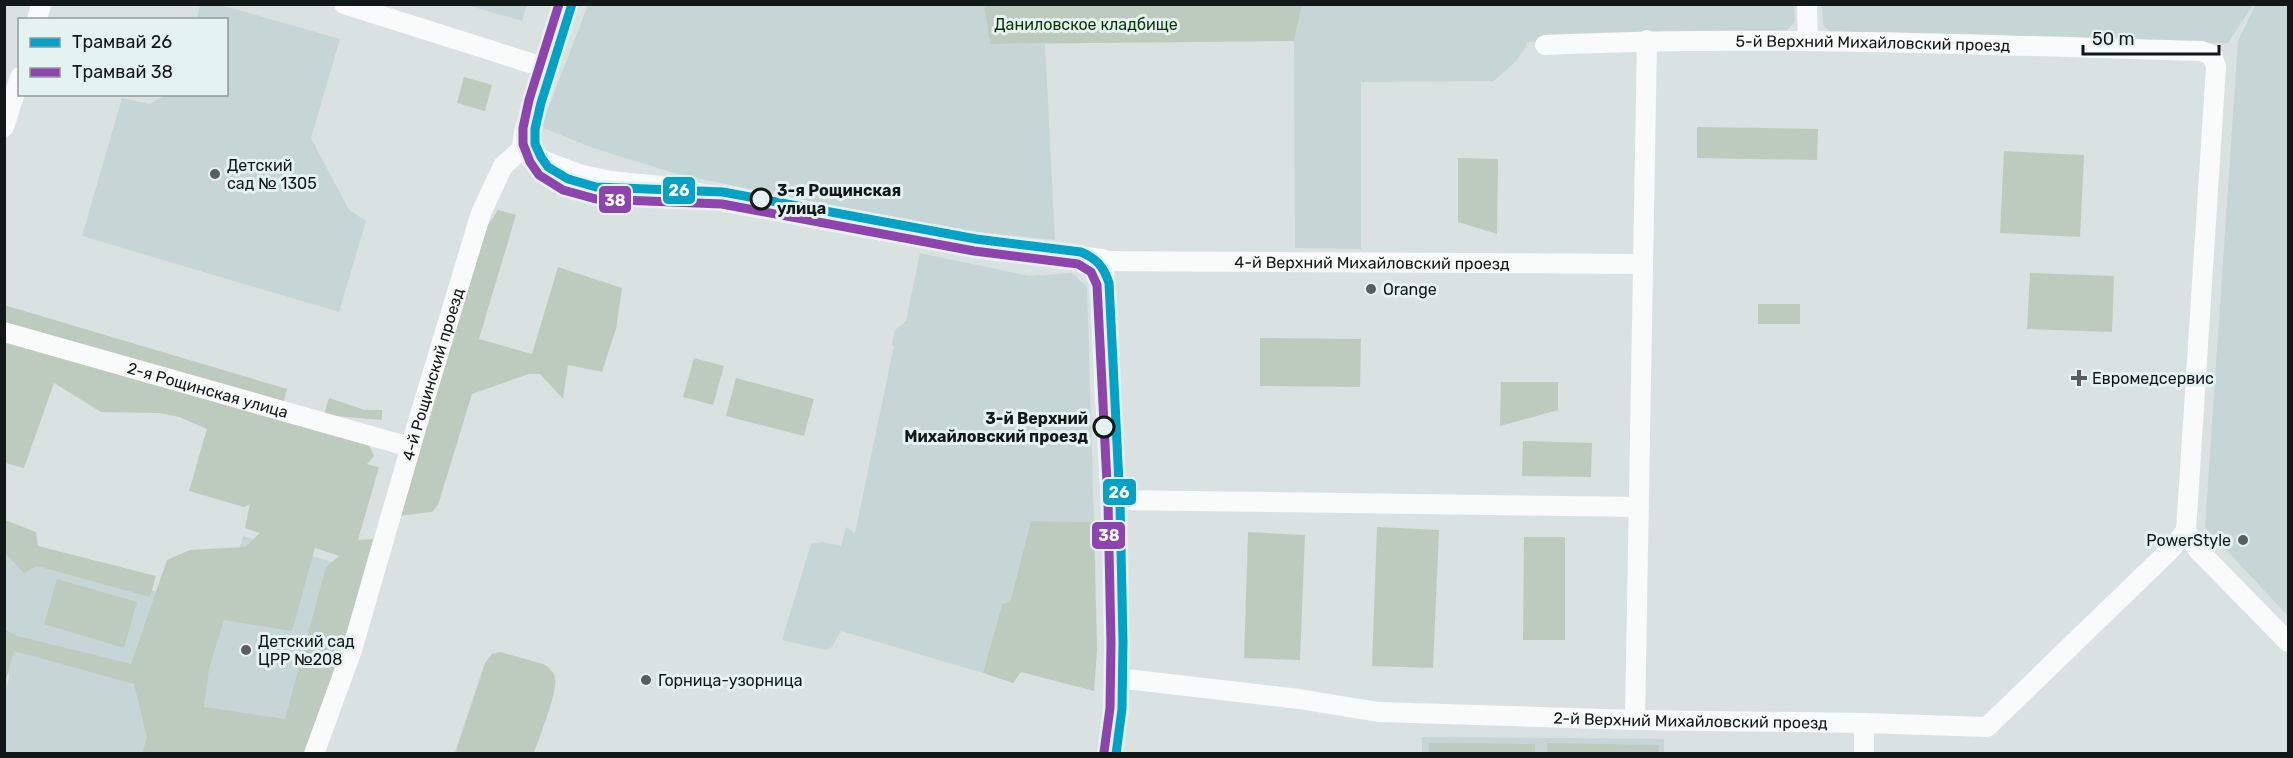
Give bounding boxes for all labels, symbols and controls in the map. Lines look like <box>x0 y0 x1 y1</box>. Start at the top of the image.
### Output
park label: Даниловское кладбище <box>994 15 1178 34</box>
legend <box>18 18 228 96</box>
scale bar <box>2083 18 2220 56</box>
text: 50 m <box>2092 28 2135 50</box>
text: Трамвай 26 <box>72 31 172 53</box>
street label: 5-й Верхний Михайловский проезд <box>1735 31 2011 55</box>
text: Трамвай 38 <box>72 61 173 83</box>
place label: Детский сад № 1305 <box>227 156 317 193</box>
marker: Детский сад № 1305 <box>208 167 222 181</box>
line badge: 26 <box>662 176 696 205</box>
text: 26 <box>669 181 689 200</box>
place label: 3-я Рощинская улица <box>777 181 901 218</box>
line badge: 38 <box>598 185 632 214</box>
marker: 3-я Рощинская улица <box>750 188 772 210</box>
text: 38 <box>604 191 626 210</box>
street label: 4-й Верхний Михайловский проезд <box>1234 252 1510 273</box>
place label: Orange <box>1383 280 1437 299</box>
marker: Orange <box>1364 282 1378 296</box>
street label: 4-й Рощинский проезд <box>398 285 467 463</box>
street label: 2-я Рощинская улица <box>125 358 291 422</box>
marker: Евромедсервис <box>2070 369 2088 387</box>
place label: Евромедсервис <box>2092 369 2214 388</box>
place label: 3-й Верхний Михайловский проезд <box>904 409 1089 446</box>
marker: 3-й Верхний Михайловский проезд <box>1093 416 1115 438</box>
line badge: 26 <box>1102 478 1137 506</box>
text: 26 <box>1109 483 1129 502</box>
line badge: 38 <box>1091 521 1126 550</box>
text: 38 <box>1098 526 1120 545</box>
place label: PowerStyle <box>2146 531 2231 550</box>
marker: PowerStyle <box>2236 533 2250 547</box>
place label: Детский сад ЦРР №208 <box>258 632 355 669</box>
marker: Детский сад ЦРР №208 <box>239 643 253 657</box>
place label: Горница-узорница <box>658 671 803 690</box>
marker: Горница-узорница <box>639 673 653 687</box>
street label: 2-й Верхний Михайловский проезд <box>1553 708 1828 732</box>

